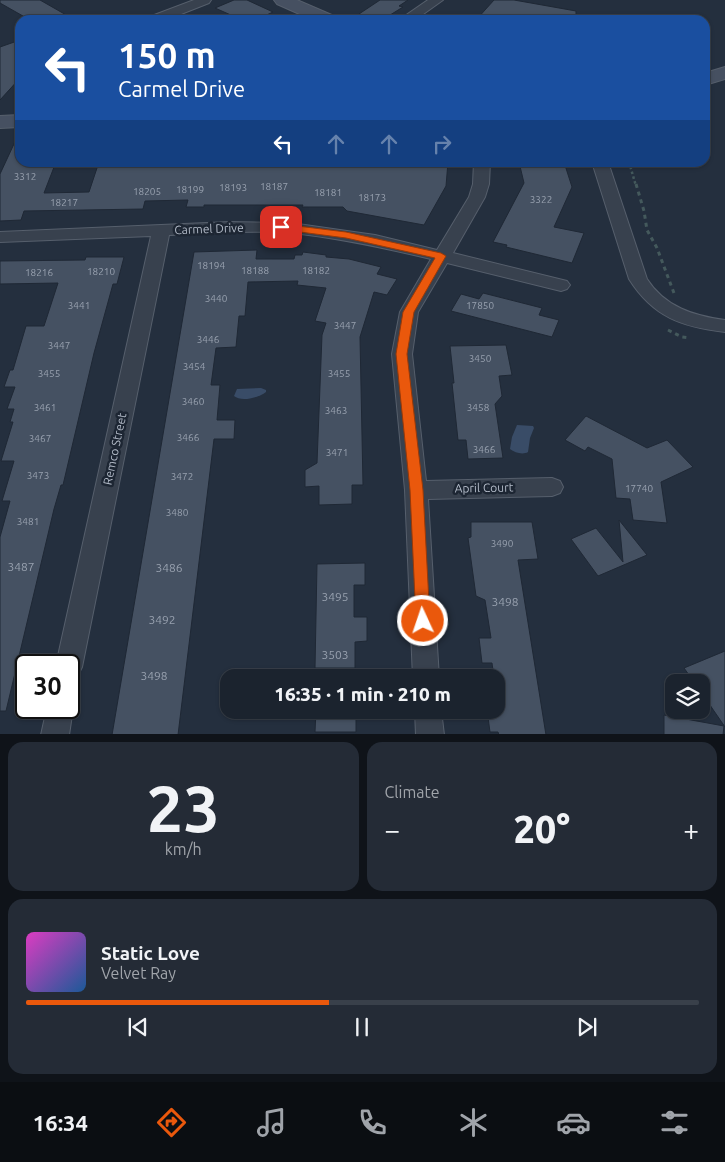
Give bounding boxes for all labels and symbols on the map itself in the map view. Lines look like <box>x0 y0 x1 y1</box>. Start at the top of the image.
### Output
house number: 3312 <box>14 171 36 182</box>
house number: 18187 <box>260 181 288 192</box>
house number: 18193 <box>219 182 247 193</box>
house number: 18199 <box>176 184 204 195</box>
house number: 18205 <box>133 186 161 197</box>
house number: 18181 <box>314 187 342 198</box>
house number: 18173 <box>358 192 386 203</box>
house number: 3322 <box>530 194 552 205</box>
house number: 18217 <box>50 197 78 208</box>
pin <box>260 206 302 248</box>
street label: Carmel Drive <box>174 221 244 236</box>
house number: 18194 <box>197 260 225 271</box>
house number: 18188 <box>241 265 269 276</box>
house number: 18182 <box>302 265 330 276</box>
house number: 18210 <box>87 266 115 277</box>
house number: 18216 <box>25 267 53 278</box>
house number: 3440 <box>205 293 228 304</box>
house number: 3441 <box>68 300 90 311</box>
house number: 17850 <box>466 300 494 311</box>
house number: 3447 <box>334 320 356 331</box>
house number: 3446 <box>197 334 220 345</box>
house number: 3447 <box>48 340 70 351</box>
house number: 3450 <box>469 353 492 364</box>
house number: 3454 <box>183 361 206 372</box>
house number: 3455 <box>38 368 60 379</box>
house number: 3455 <box>328 368 350 379</box>
house number: 3460 <box>182 396 205 407</box>
house number: 3461 <box>34 402 56 413</box>
house number: 3458 <box>467 402 490 413</box>
house number: 3463 <box>325 405 347 416</box>
street label: Remco Street <box>101 411 129 486</box>
house number: 3466 <box>177 432 200 443</box>
house number: 3467 <box>29 433 51 444</box>
house number: 3466 <box>473 444 496 455</box>
house number: 3471 <box>326 447 348 458</box>
house number: 3473 <box>27 470 49 481</box>
house number: 3472 <box>171 471 193 482</box>
street label: April Court <box>455 480 514 495</box>
house number: 17740 <box>625 483 653 494</box>
house number: 3480 <box>166 507 189 518</box>
house number: 3481 <box>17 516 39 527</box>
house number: 3490 <box>491 538 514 549</box>
house number: 3487 <box>7 560 35 573</box>
house number: 3486 <box>155 561 183 574</box>
house number: 3495 <box>321 590 349 603</box>
position arrow <box>396 594 448 646</box>
house number: 3498 <box>491 595 519 608</box>
house number: 3492 <box>148 613 176 626</box>
house number: 3503 <box>321 648 349 661</box>
speed limit sign: 30 <box>15 654 80 719</box>
house number: 3498 <box>140 669 168 682</box>

